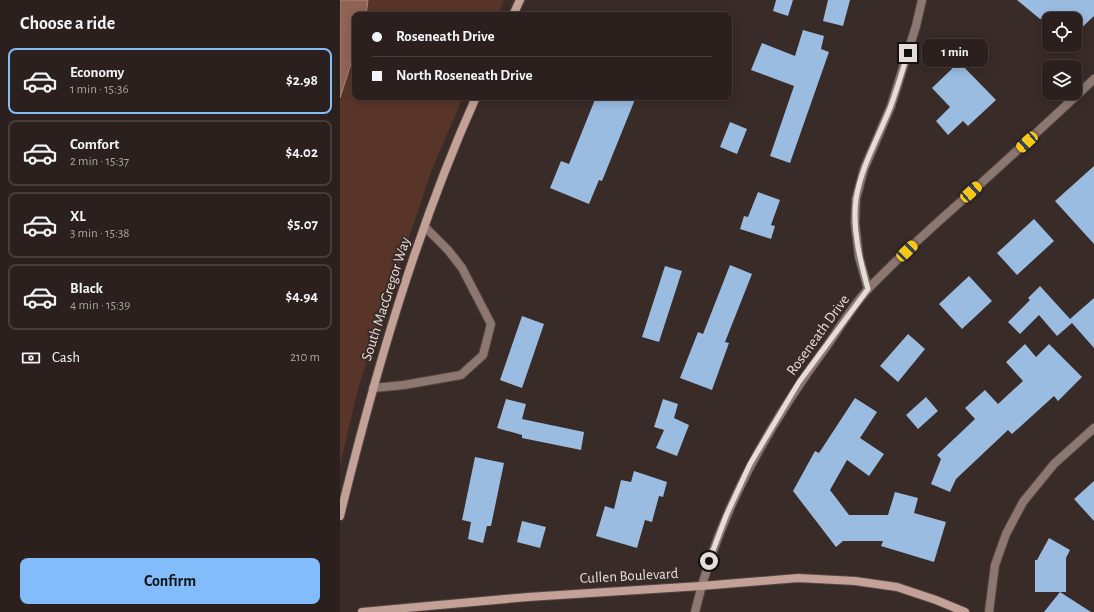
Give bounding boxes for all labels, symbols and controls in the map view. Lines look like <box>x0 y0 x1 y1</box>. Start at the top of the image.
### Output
map controls <box>1042 12 1082 100</box>
button: locate <box>1042 12 1082 52</box>
text: Choose a ride <box>20 15 115 33</box>
text: Roseneath Drive <box>396 29 495 44</box>
callout: 1 min <box>922 39 988 67</box>
route end <box>899 44 917 62</box>
text: 1 min <box>941 46 969 59</box>
button: layers <box>1042 60 1082 100</box>
icon: car <box>22 63 58 99</box>
text: Economy <box>70 65 124 80</box>
text: North Roseneath Drive <box>396 68 533 83</box>
text: $2.98 <box>286 73 318 88</box>
text: 1 min · 15:36 <box>70 83 129 96</box>
car <box>1014 130 1040 154</box>
icon: car <box>22 135 58 171</box>
text: Comfort <box>70 137 119 152</box>
text: $4.02 <box>285 145 318 160</box>
text: 2 min · 15:37 <box>70 155 129 168</box>
car <box>958 180 984 204</box>
icon: car <box>22 207 58 243</box>
text: XL <box>70 209 86 224</box>
text: $5.07 <box>287 217 318 232</box>
text: 3 min · 15:38 <box>70 227 129 240</box>
street label: South MacGregor Way <box>359 235 413 363</box>
car <box>894 238 920 264</box>
icon: car <box>22 279 58 315</box>
text: Black <box>70 281 103 296</box>
text: $4.94 <box>285 289 318 304</box>
street label: Roseneath Drive <box>784 292 852 378</box>
text: 4 min · 15:39 <box>70 299 130 312</box>
icon: cash <box>20 347 42 369</box>
text: Cash <box>52 350 80 365</box>
text: 210 m <box>290 351 320 364</box>
route start <box>700 552 718 570</box>
button: Confirm <box>20 558 320 604</box>
street label: Cullen Boulevard <box>579 566 679 586</box>

